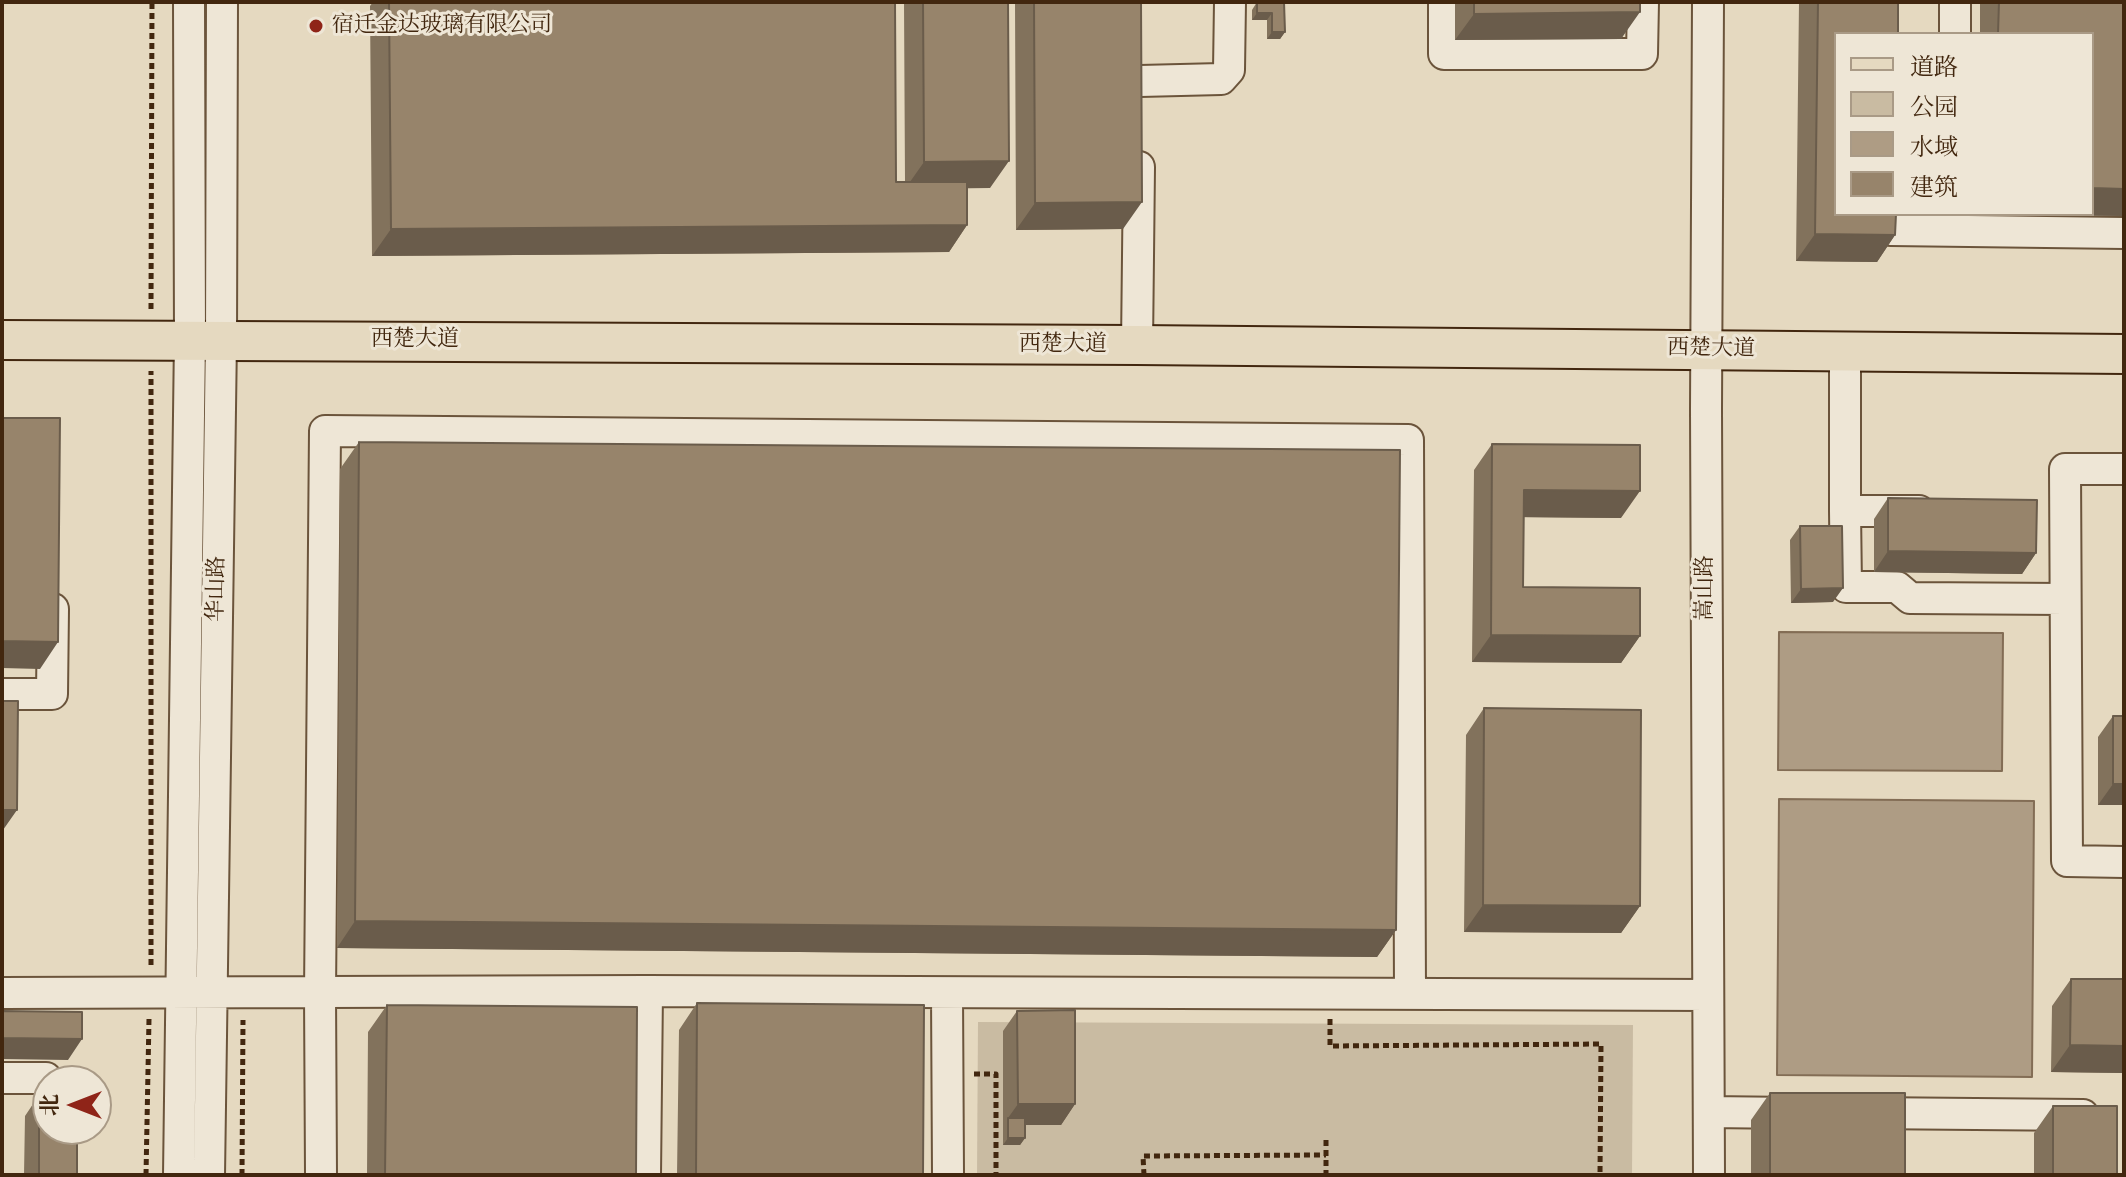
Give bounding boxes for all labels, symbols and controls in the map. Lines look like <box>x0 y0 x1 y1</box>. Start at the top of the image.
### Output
place label: 宿迁金达玻璃有限公司 <box>332 13 552 39</box>
marker: 宿迁金达玻璃有限公司 <box>307 17 325 35</box>
legend <box>1834 32 2094 216</box>
text: 道路 <box>1910 52 1958 82</box>
text: 公园 <box>1910 92 1958 122</box>
text: 水域 <box>1910 132 1958 162</box>
text: 建筑 <box>1910 172 1958 202</box>
street label: 西楚大道 <box>371 327 459 353</box>
street label: 西楚大道 <box>1019 332 1107 358</box>
street label: 西楚大道 <box>1667 335 1755 363</box>
street label: 嵩山路 <box>1693 555 1719 621</box>
street label: 华山路 <box>203 556 231 622</box>
north arrow <box>32 1065 112 1145</box>
text: 北 <box>36 1094 63 1116</box>

